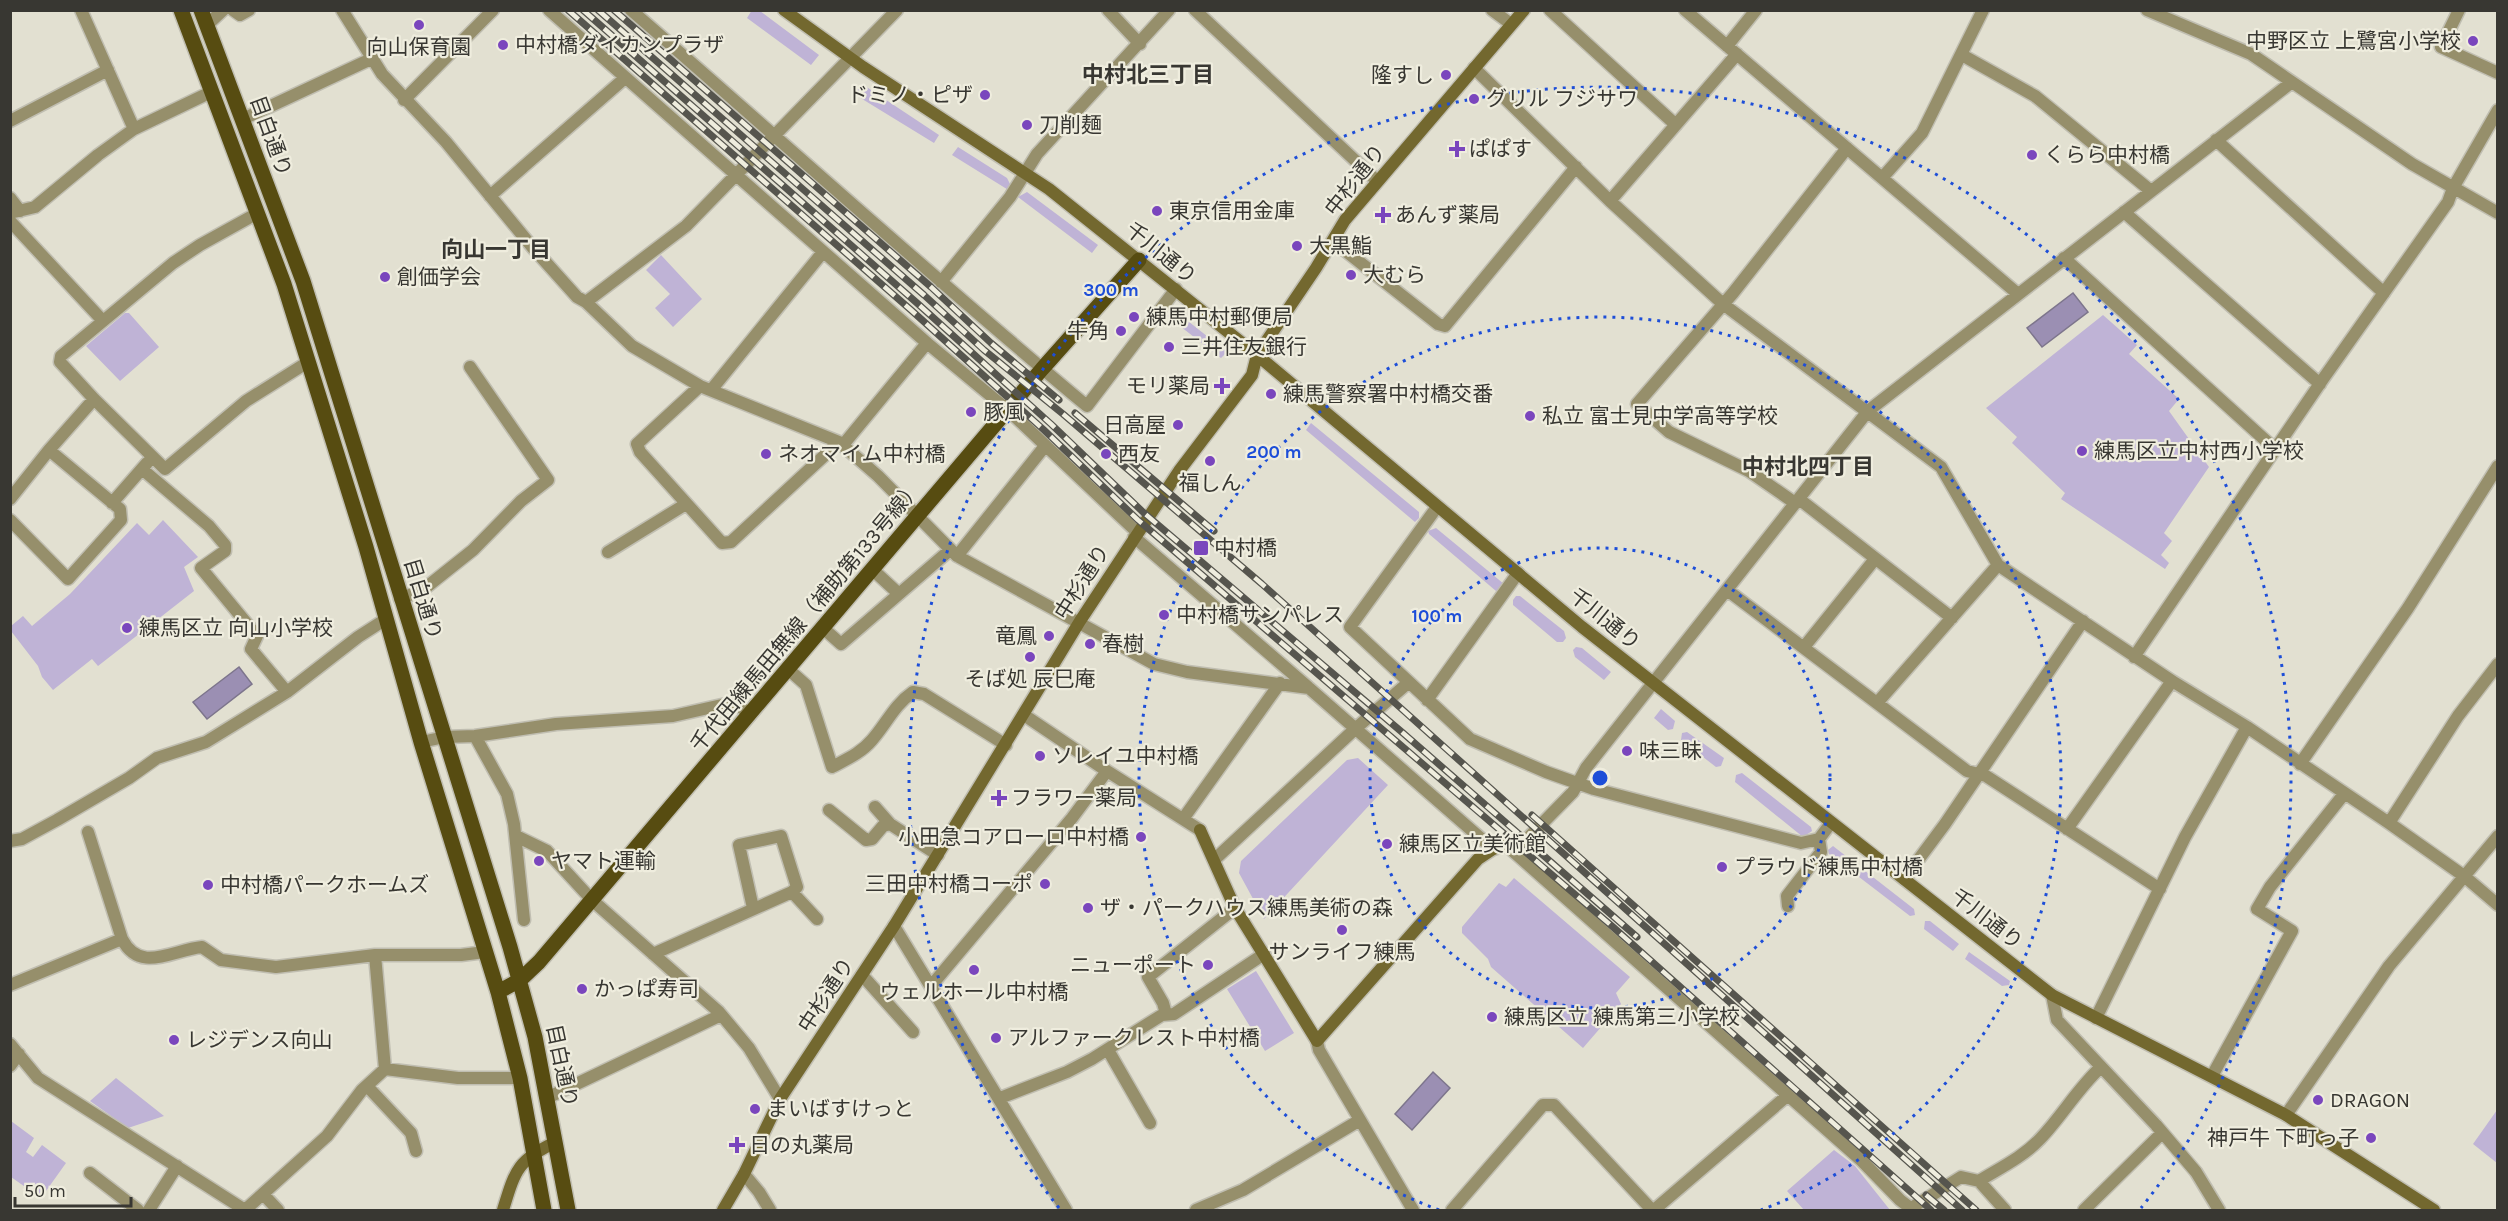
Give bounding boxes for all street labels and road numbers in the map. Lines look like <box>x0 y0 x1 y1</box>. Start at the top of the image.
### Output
street label: 目白通り <box>245 92 297 180</box>
street label: 中杉通り <box>1320 140 1390 220</box>
street label: 千川通り <box>1121 217 1201 289</box>
street label: 千代田練馬田無線（補助第133号線） <box>685 475 927 757</box>
street label: 中杉通り <box>1050 540 1114 624</box>
street label: 目白通り <box>399 555 447 643</box>
street label: 千川通り <box>1565 583 1645 655</box>
street label: 千川通り <box>1947 884 2027 954</box>
street label: 中杉通り <box>793 953 859 1037</box>
street label: 目白通り <box>542 1022 582 1110</box>

